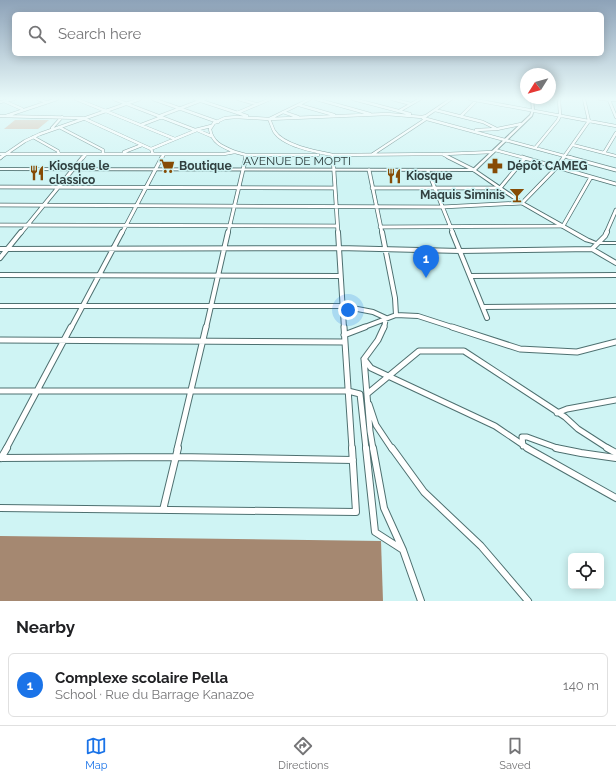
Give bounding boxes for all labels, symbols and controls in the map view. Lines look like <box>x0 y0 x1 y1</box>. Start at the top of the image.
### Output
search box <box>12 12 604 56</box>
icon: search <box>26 23 48 45</box>
text: Search here <box>58 25 141 43</box>
north arrow <box>520 68 556 104</box>
street label: AVENUE DE MOPTI <box>243 154 351 168</box>
supermarket icon: Boutique <box>158 157 176 175</box>
pharmacy icon: Dépôt CAMEG <box>486 157 504 175</box>
place label: Kiosque le classico <box>49 159 109 187</box>
place label: Boutique <box>179 159 232 173</box>
place label: Dépôt CAMEG <box>507 159 588 173</box>
restaurant icon: Kiosque le classico <box>28 164 46 182</box>
restaurant icon: Kiosque <box>385 167 403 185</box>
place label: Kiosque <box>406 169 453 183</box>
bar icon: Maquis Siminis <box>508 186 526 204</box>
place label: Maquis Siminis <box>420 188 505 202</box>
pin: 1 <box>413 245 439 278</box>
your location <box>338 300 358 320</box>
map controls <box>568 553 604 589</box>
button: locate <box>568 553 604 589</box>
text: Nearby <box>16 617 75 637</box>
text: Complexe scolaire Pella <box>55 669 228 687</box>
text: 1 <box>27 678 33 693</box>
text: 140 m <box>563 678 599 693</box>
text: School · Rue du Barrage Kanazoe <box>55 687 254 702</box>
tab: Map <box>85 735 108 772</box>
tab: Directions <box>278 735 329 772</box>
tab: Saved <box>499 735 531 772</box>

